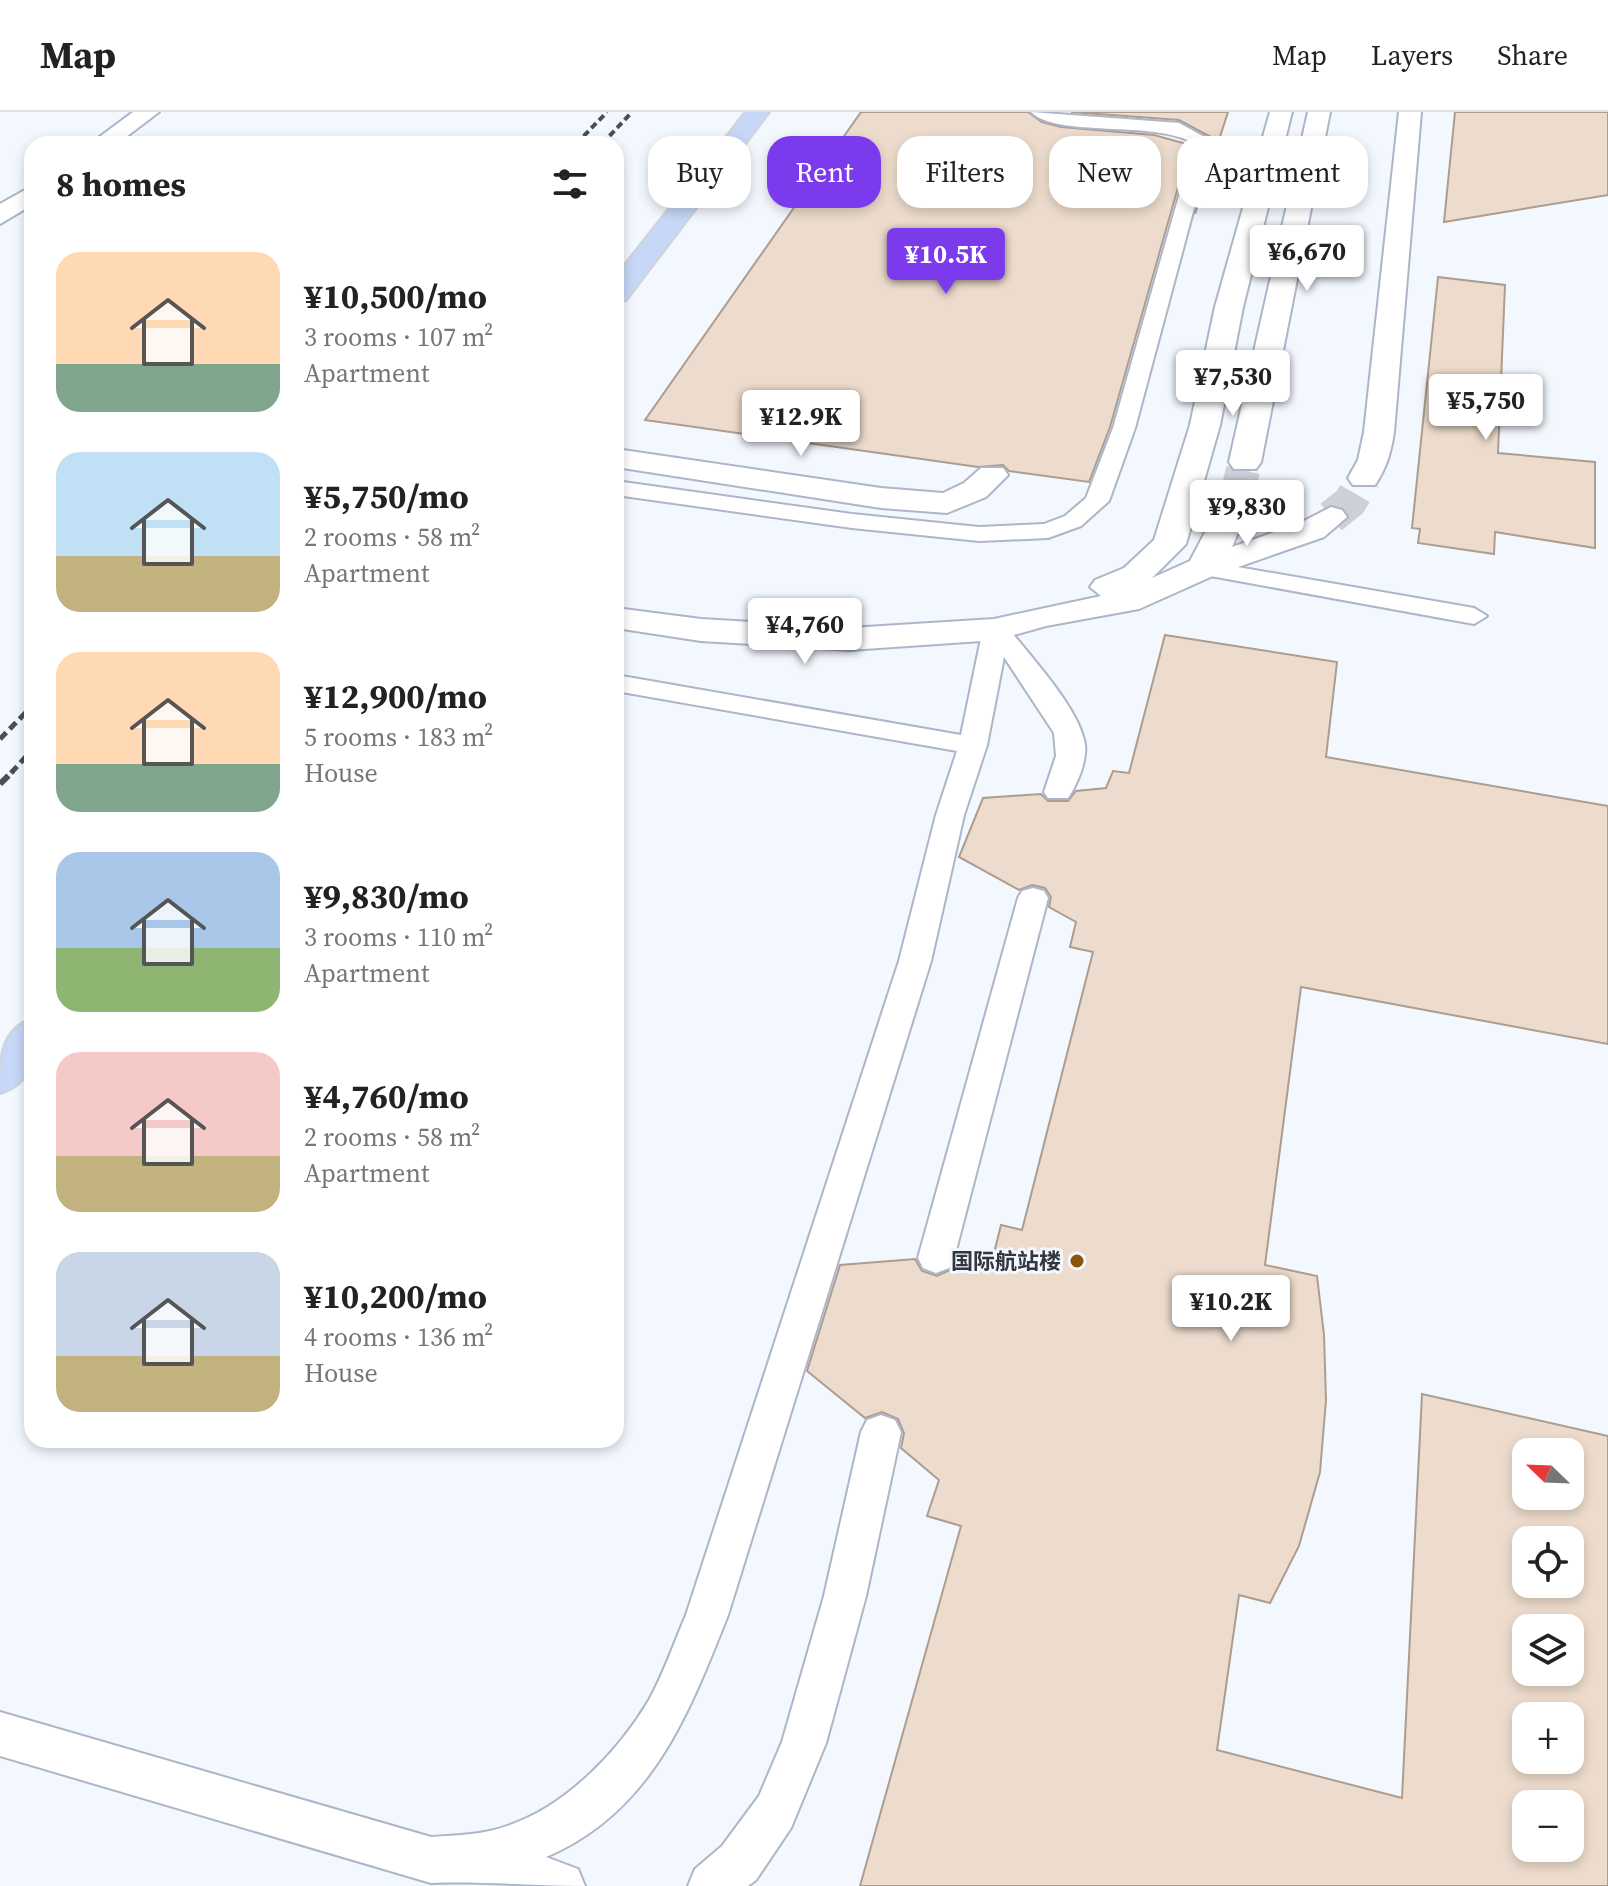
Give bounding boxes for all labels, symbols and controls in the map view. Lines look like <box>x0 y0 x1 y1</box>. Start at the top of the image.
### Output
text: Map <box>40 29 116 81</box>
text: Map <box>1272 36 1327 74</box>
text: Layers <box>1371 36 1453 74</box>
text: Share <box>1497 36 1568 74</box>
chip: Buy <box>648 136 751 208</box>
chip: Rent <box>767 136 881 208</box>
chip: Filters <box>897 136 1033 208</box>
chip: New <box>1049 136 1161 208</box>
chip: Apartment <box>1177 136 1368 208</box>
text: 8 homes <box>56 161 186 207</box>
icon: filters <box>548 162 592 206</box>
pin: ¥6,670 <box>1242 225 1372 293</box>
pin: ¥10.5K <box>881 228 1011 296</box>
text: ¥6,670 <box>1268 233 1346 269</box>
text: ¥10.5K <box>905 236 987 272</box>
text: ¥10,500/mo <box>304 273 487 319</box>
icon: home <box>120 284 216 380</box>
text: 3 rooms · 107 m² <box>304 319 493 355</box>
pin: ¥7,530 <box>1168 350 1298 418</box>
text: Apartment <box>304 355 429 391</box>
text: ¥7,530 <box>1194 358 1272 394</box>
pin: ¥5,750 <box>1421 374 1551 442</box>
text: ¥5,750 <box>1447 382 1525 418</box>
pin: ¥12.9K <box>736 390 866 458</box>
text: ¥12.9K <box>760 398 842 434</box>
text: ¥5,750/mo <box>304 473 469 519</box>
pin: ¥9,830 <box>1182 480 1312 548</box>
icon: home <box>120 484 216 580</box>
text: ¥9,830 <box>1208 488 1286 524</box>
text: 2 rooms · 58 m² <box>304 519 480 555</box>
text: Apartment <box>304 555 429 591</box>
pin: ¥4,760 <box>740 598 870 666</box>
text: ¥4,760 <box>766 606 844 642</box>
text: ¥12,900/mo <box>304 673 487 719</box>
icon: home <box>120 684 216 780</box>
text: 5 rooms · 183 m² <box>304 719 493 755</box>
text: House <box>304 755 378 791</box>
text: ¥9,830/mo <box>304 873 469 919</box>
icon: home <box>120 884 216 980</box>
text: 3 rooms · 110 m² <box>304 919 493 955</box>
text: Apartment <box>304 955 429 991</box>
text: ¥4,760/mo <box>304 1073 469 1119</box>
icon: home <box>120 1084 216 1180</box>
text: 2 rooms · 58 m² <box>304 1119 480 1155</box>
text: Apartment <box>304 1155 429 1191</box>
place label: 国际航站楼 <box>951 1246 1061 1276</box>
marker: 国际航站楼 <box>1068 1252 1086 1270</box>
text: ¥10,200/mo <box>304 1273 487 1319</box>
pin: ¥10.2K <box>1166 1275 1296 1343</box>
text: ¥10.2K <box>1190 1283 1272 1319</box>
icon: home <box>120 1284 216 1380</box>
text: 4 rooms · 136 m² <box>304 1319 493 1355</box>
text: House <box>304 1355 378 1391</box>
north arrow <box>1512 1438 1584 1510</box>
map controls <box>1512 1438 1584 1862</box>
button: locate <box>1512 1526 1584 1598</box>
button: layers <box>1512 1614 1584 1686</box>
button: + <box>1512 1702 1584 1774</box>
button: − <box>1512 1790 1584 1862</box>

